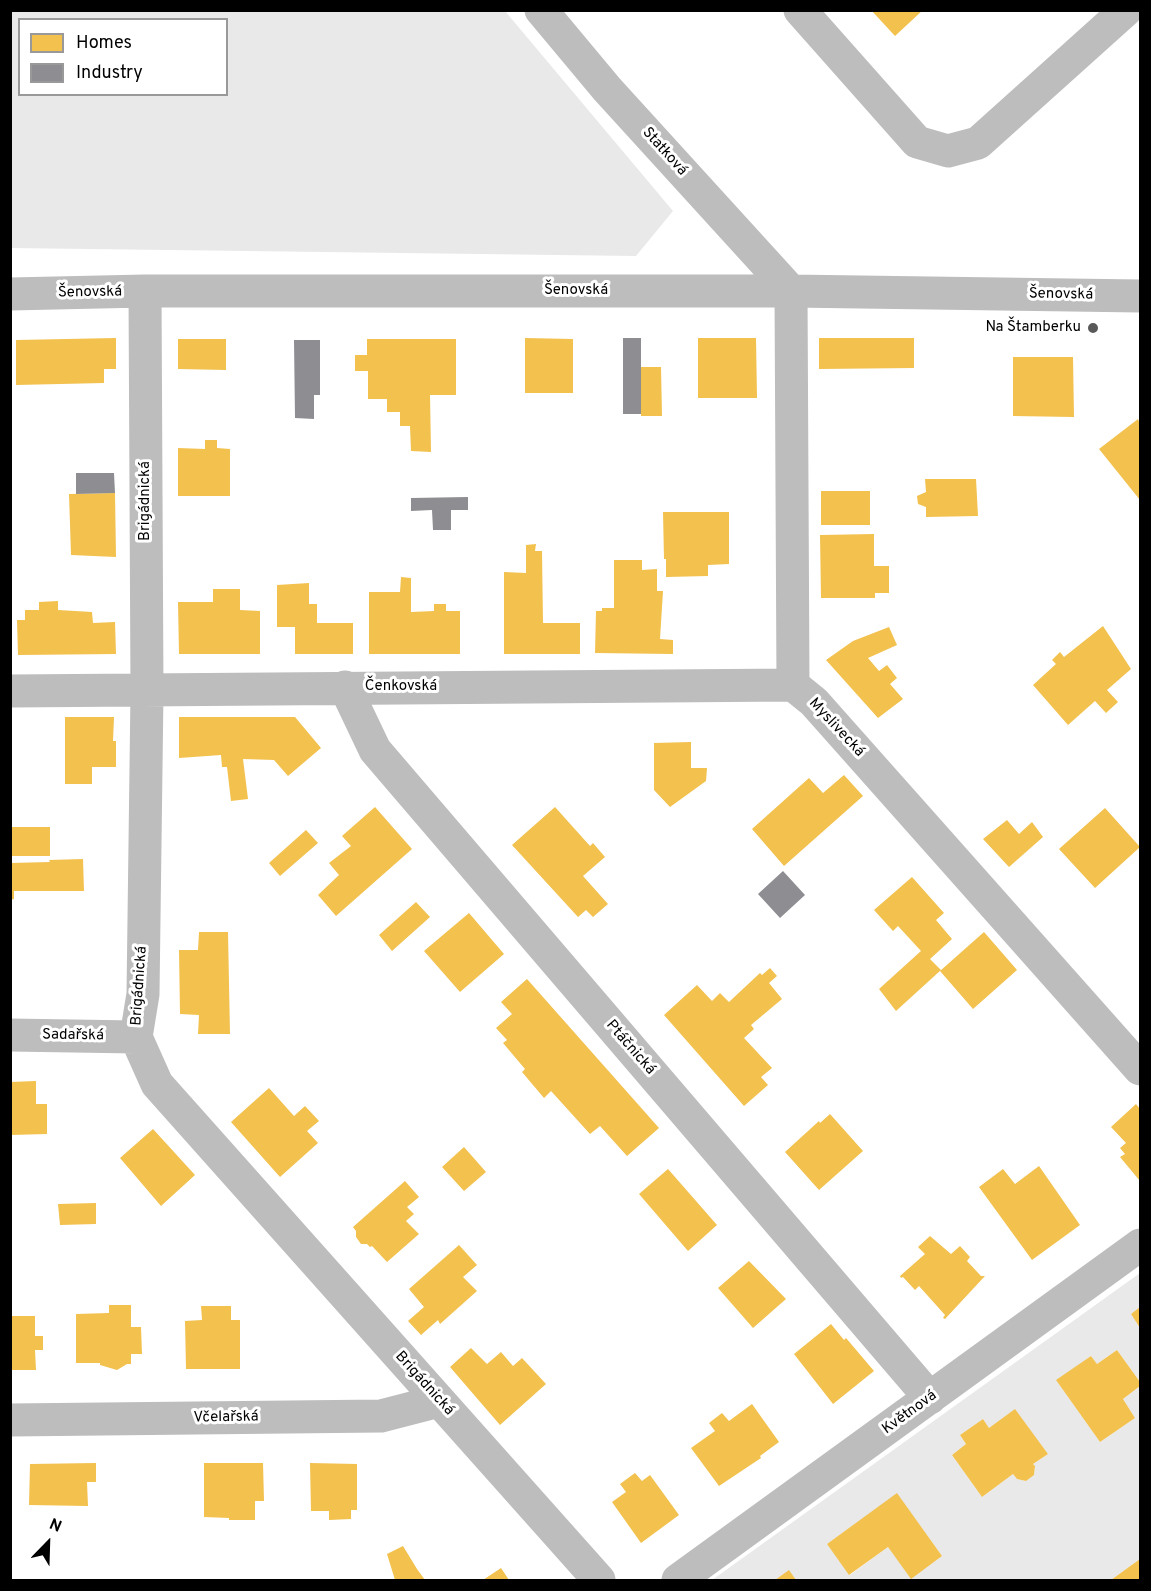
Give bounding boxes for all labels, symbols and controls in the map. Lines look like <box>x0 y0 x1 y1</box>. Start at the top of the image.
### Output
legend <box>18 18 228 96</box>
text: Homes <box>76 32 132 55</box>
text: Industry <box>76 62 143 85</box>
street label: Statková <box>638 124 690 180</box>
street label: Šenovská <box>544 282 608 300</box>
street label: Šenovská <box>58 283 122 303</box>
street label: Šenovská <box>1029 285 1093 305</box>
place label: Na Štamberku <box>985 319 1081 337</box>
marker: Na Štamberku <box>1086 321 1100 335</box>
street label: Brigádnická <box>137 461 155 541</box>
street label: Čenkovská <box>365 678 437 696</box>
street label: Myslivecká <box>804 695 868 761</box>
street label: Brigádnická <box>128 946 152 1026</box>
street label: Ptáčnická <box>601 1017 659 1079</box>
street label: Sadařská <box>42 1026 104 1046</box>
street label: Brigádnická <box>391 1348 457 1420</box>
street label: Květnová <box>879 1387 941 1439</box>
street label: Včelařská <box>193 1408 259 1428</box>
north arrow <box>18 1513 78 1573</box>
text: N <box>46 1515 64 1538</box>

